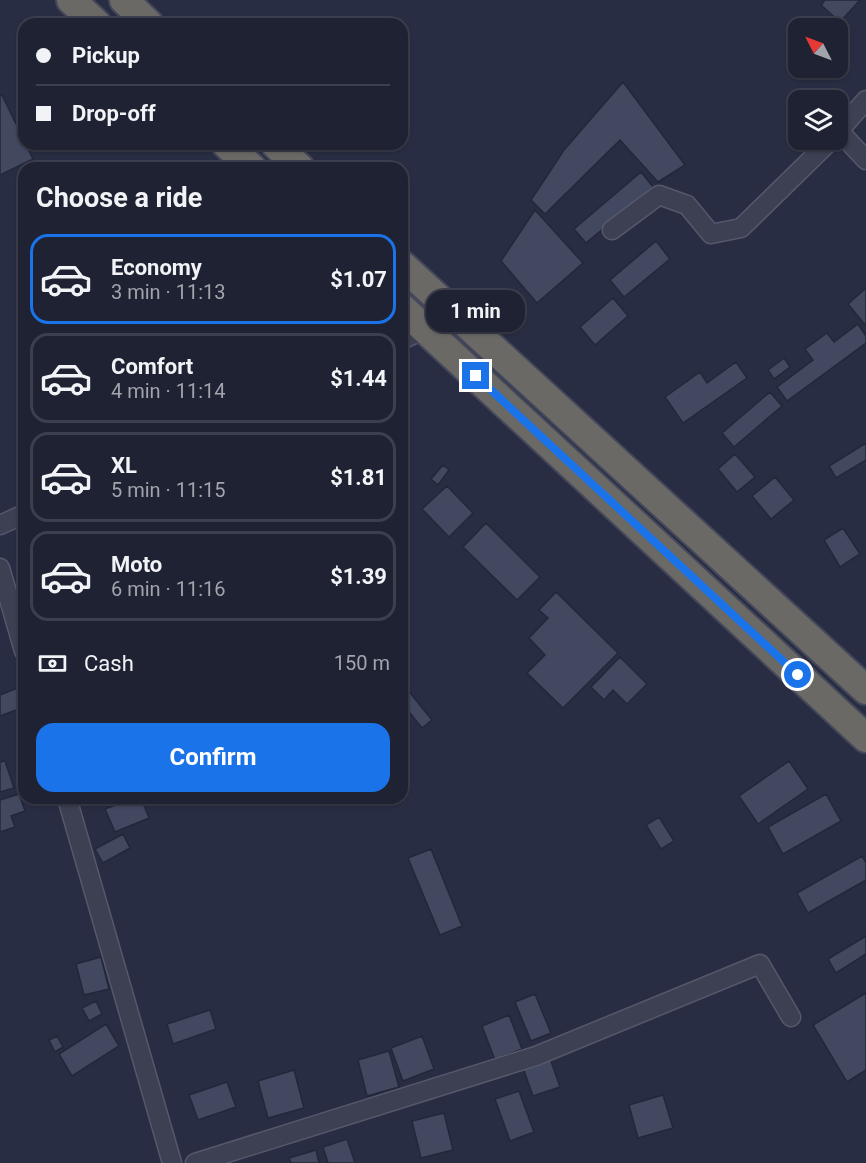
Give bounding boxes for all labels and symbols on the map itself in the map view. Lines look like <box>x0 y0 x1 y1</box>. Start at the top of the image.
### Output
north arrow <box>788 18 848 78</box>
callout: 1 min <box>426 289 526 331</box>
route end <box>462 362 489 389</box>
route start <box>784 661 811 688</box>

